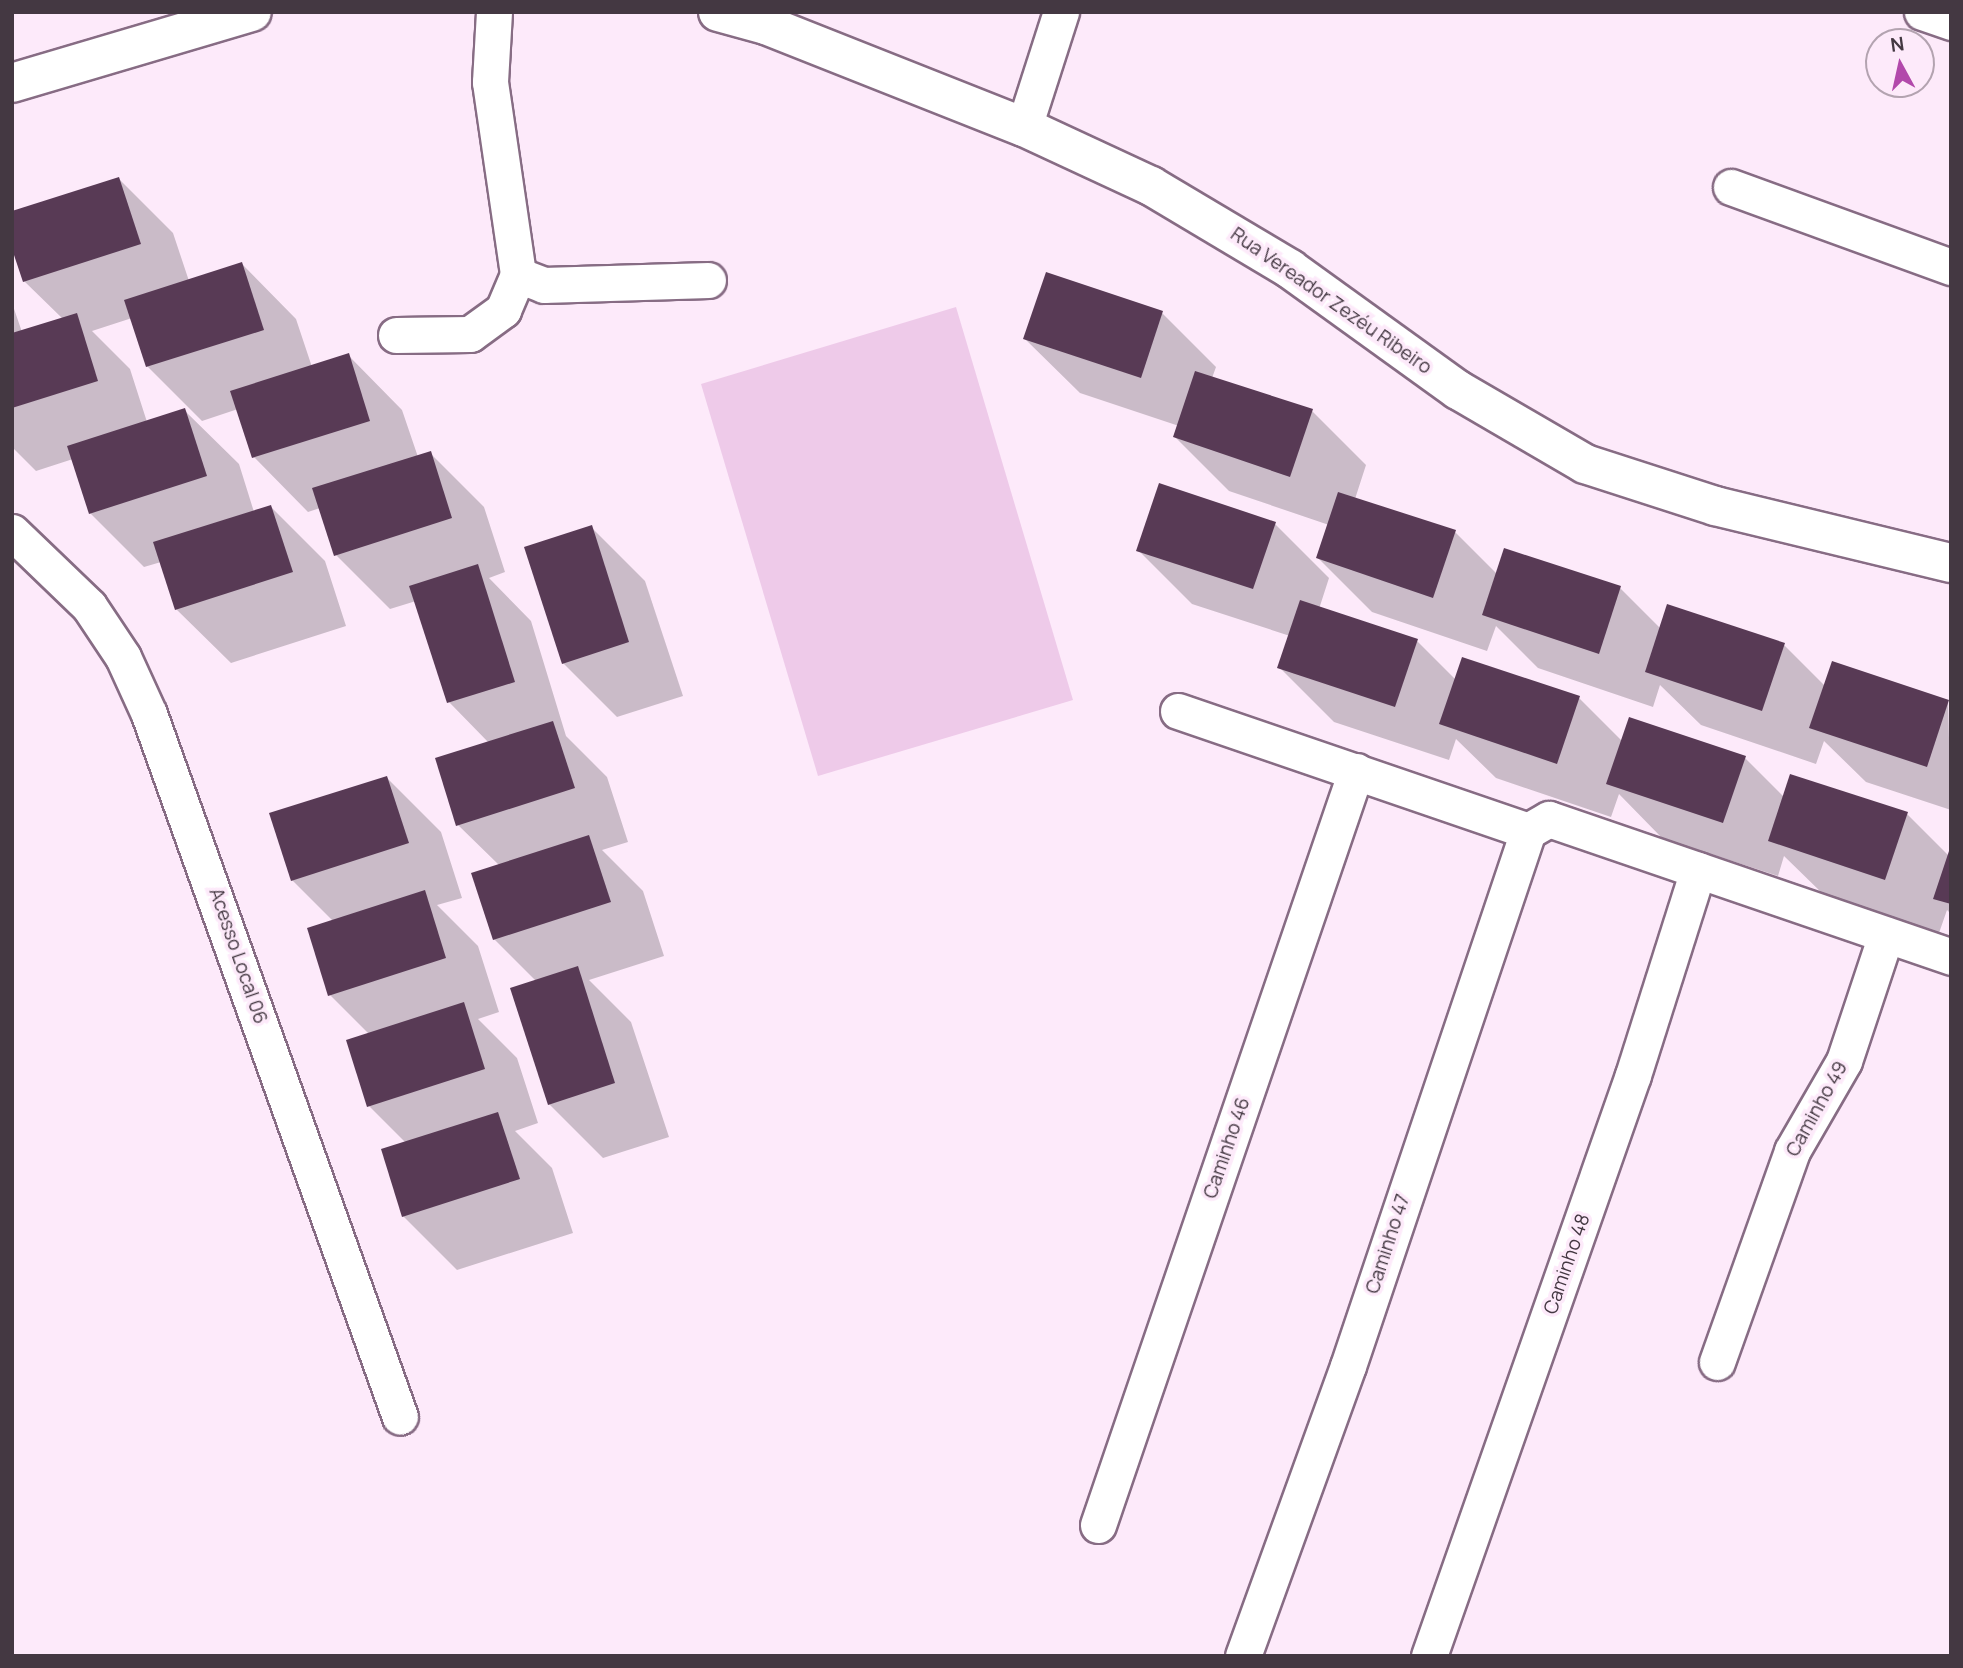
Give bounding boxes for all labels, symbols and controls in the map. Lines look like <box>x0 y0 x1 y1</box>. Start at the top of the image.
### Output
north arrow <box>1865 28 1935 98</box>
text: N <box>1889 30 1906 58</box>
street label: Rua Vereador Zezéu Ribeiro <box>1226 223 1436 379</box>
street label: Acesso Local 06 <box>204 885 272 1027</box>
street label: Caminho 49 <box>1782 1058 1852 1160</box>
street label: Caminho 46 <box>1199 1095 1255 1201</box>
street label: Caminho 47 <box>1361 1191 1415 1297</box>
street label: Caminho 48 <box>1539 1211 1595 1317</box>

